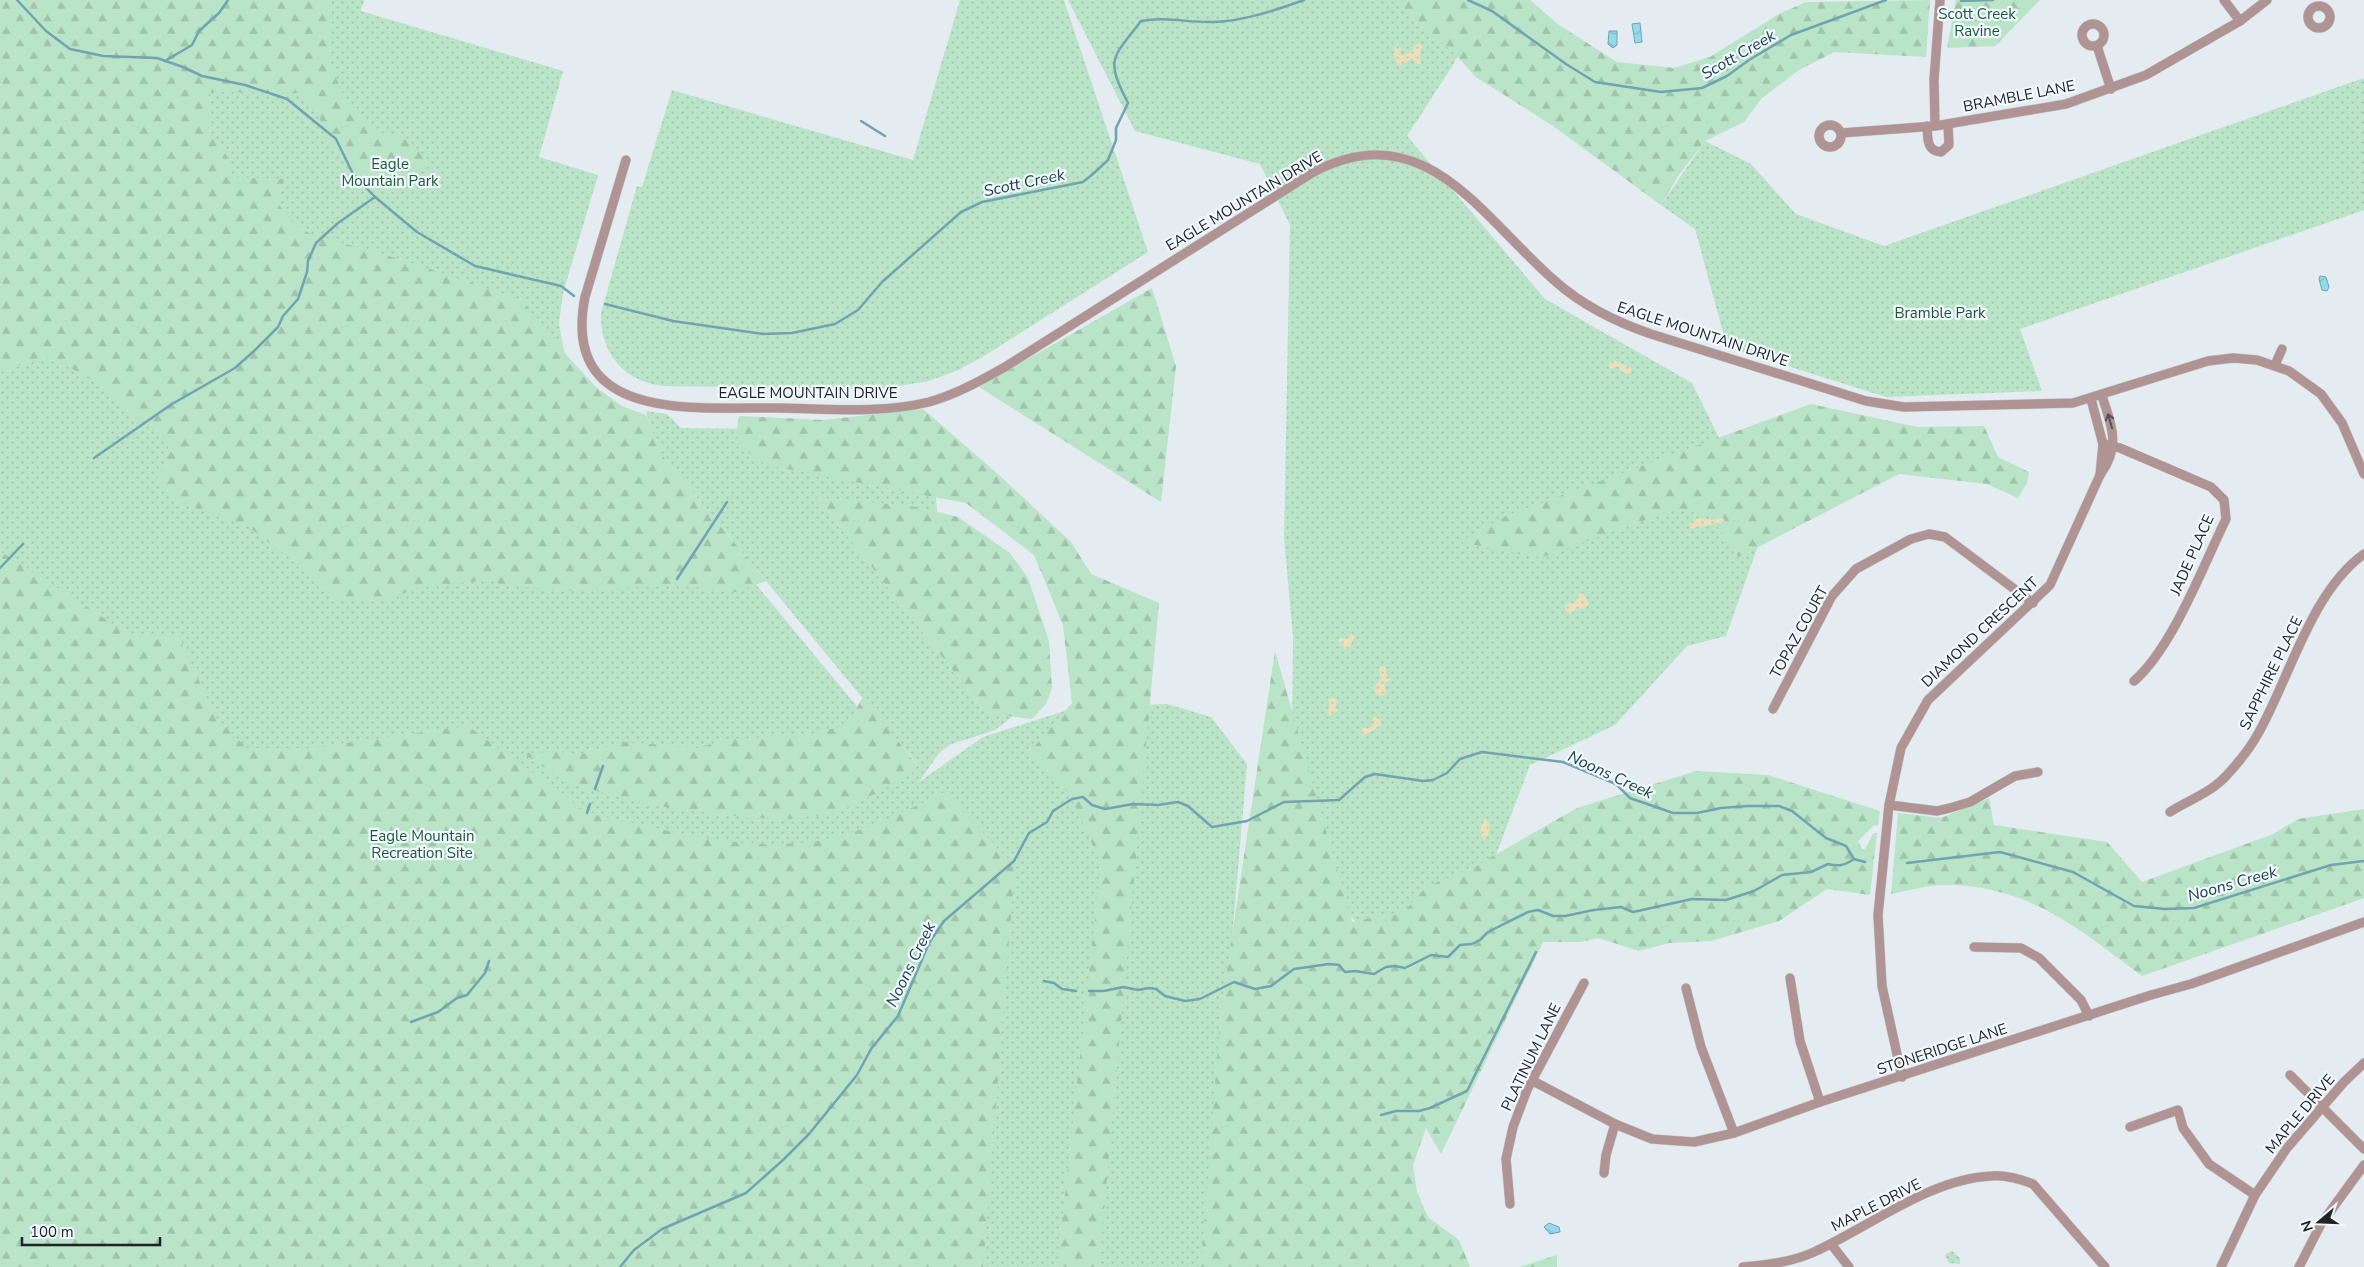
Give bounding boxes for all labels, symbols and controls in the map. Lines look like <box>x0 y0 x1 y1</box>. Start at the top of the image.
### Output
park label: Scott Creek Ravine <box>1938 4 2016 41</box>
water label: Scott Creek <box>1697 24 1781 85</box>
street label: BRAMBLE LANE <box>1961 75 2077 117</box>
street label: EAGLE MOUNTAIN DRIVE <box>1162 146 1326 256</box>
park label: Eagle Mountain Park <box>341 154 439 191</box>
water label: Scott Creek <box>982 163 1068 202</box>
street label: EAGLE MOUNTAIN DRIVE <box>1615 297 1791 371</box>
park label: Bramble Park <box>1894 303 1986 323</box>
street label: EAGLE MOUNTAIN DRIVE <box>719 383 897 403</box>
one-way arrow <box>2104 414 2114 430</box>
street label: JADE PLACE <box>2165 511 2219 599</box>
street label: DIAMOND CRESCENT <box>1917 572 2043 692</box>
street label: TOPAZ COURT <box>1765 582 1833 682</box>
street label: SAPPHIRE PLACE <box>2235 613 2307 733</box>
water label: Noons Creek <box>1564 746 1658 805</box>
park label: Eagle Mountain Recreation Site <box>370 826 474 863</box>
water label: Noons Creek <box>2185 860 2280 907</box>
water label: Noons Creek <box>881 917 941 1011</box>
street label: PLATINUM LANE <box>1496 1000 1566 1114</box>
street label: STONERIDGE LANE <box>1874 1019 2010 1079</box>
street label: MAPLE DRIVE <box>2261 1070 2339 1158</box>
street label: MAPLE DRIVE <box>1828 1174 1924 1236</box>
north arrow <box>2294 1197 2344 1247</box>
scale bar <box>22 1214 160 1246</box>
text: N <box>2296 1218 2318 1234</box>
text: 100 m <box>30 1222 74 1242</box>

